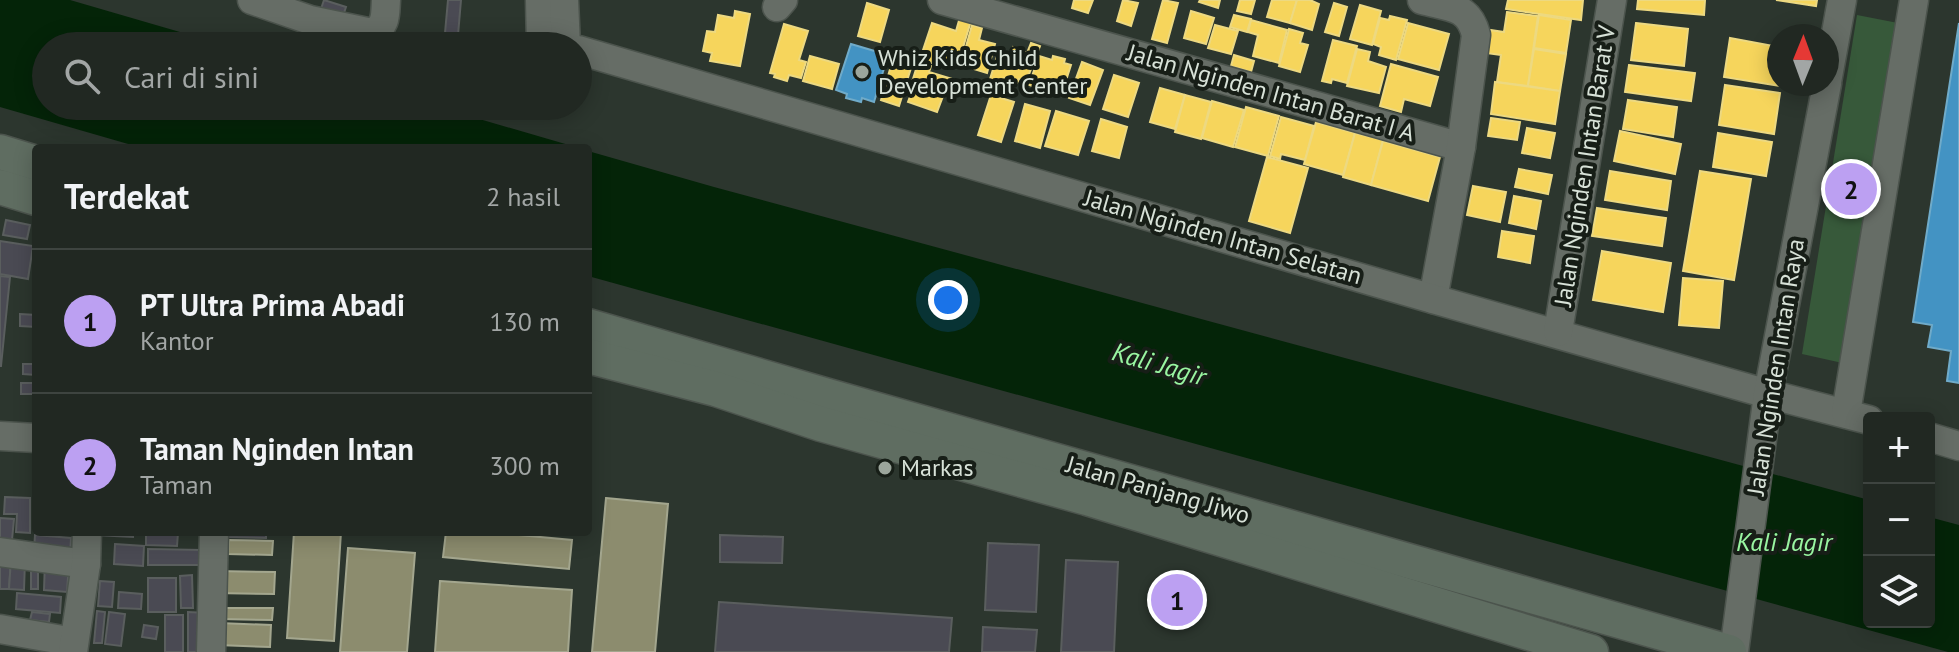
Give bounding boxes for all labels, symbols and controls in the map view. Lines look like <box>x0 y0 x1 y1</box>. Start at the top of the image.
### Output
street label: Jalan Nginden Intan Barat V <box>1547 23 1622 309</box>
north arrow <box>1767 24 1839 96</box>
search box <box>32 32 592 120</box>
street label: Jalan Nginden Intan Barat I A <box>1123 36 1418 148</box>
place label: Whiz Kids Child Development Center <box>878 42 1087 101</box>
icon: search <box>60 54 104 98</box>
text: Cari di sini <box>124 57 259 96</box>
marker: Whiz Kids Child Development Center <box>853 63 871 81</box>
pin: 2 <box>1825 159 1877 219</box>
text: Terdekat <box>64 174 189 218</box>
text: 2 hasil <box>486 180 560 213</box>
street label: Jalan Nginden Intan Selatan <box>1080 182 1365 291</box>
street label: Jalan Nginden Intan Raya <box>1740 236 1811 498</box>
your location <box>928 280 968 320</box>
text: PT Ultra Prima Abadi <box>140 285 405 324</box>
text: 1 <box>83 305 97 338</box>
text: 130 m <box>489 305 560 338</box>
text: Kantor <box>140 324 214 357</box>
water label: Kali Jagir <box>1108 334 1211 393</box>
map controls <box>1863 412 1935 628</box>
button: + <box>1863 412 1935 484</box>
text: Taman Nginden Intan <box>140 429 414 468</box>
street label: Jalan Panjang Jiwo <box>1062 448 1253 531</box>
text: 2 <box>83 449 97 482</box>
text: 300 m <box>489 449 560 482</box>
place label: Markas <box>901 452 974 483</box>
marker: Markas <box>876 459 894 477</box>
text: Taman <box>140 468 213 501</box>
button: − <box>1863 484 1935 556</box>
water label: Kali Jagir <box>1736 525 1833 558</box>
button: layers <box>1863 556 1935 628</box>
pin: 1 <box>1151 570 1203 630</box>

